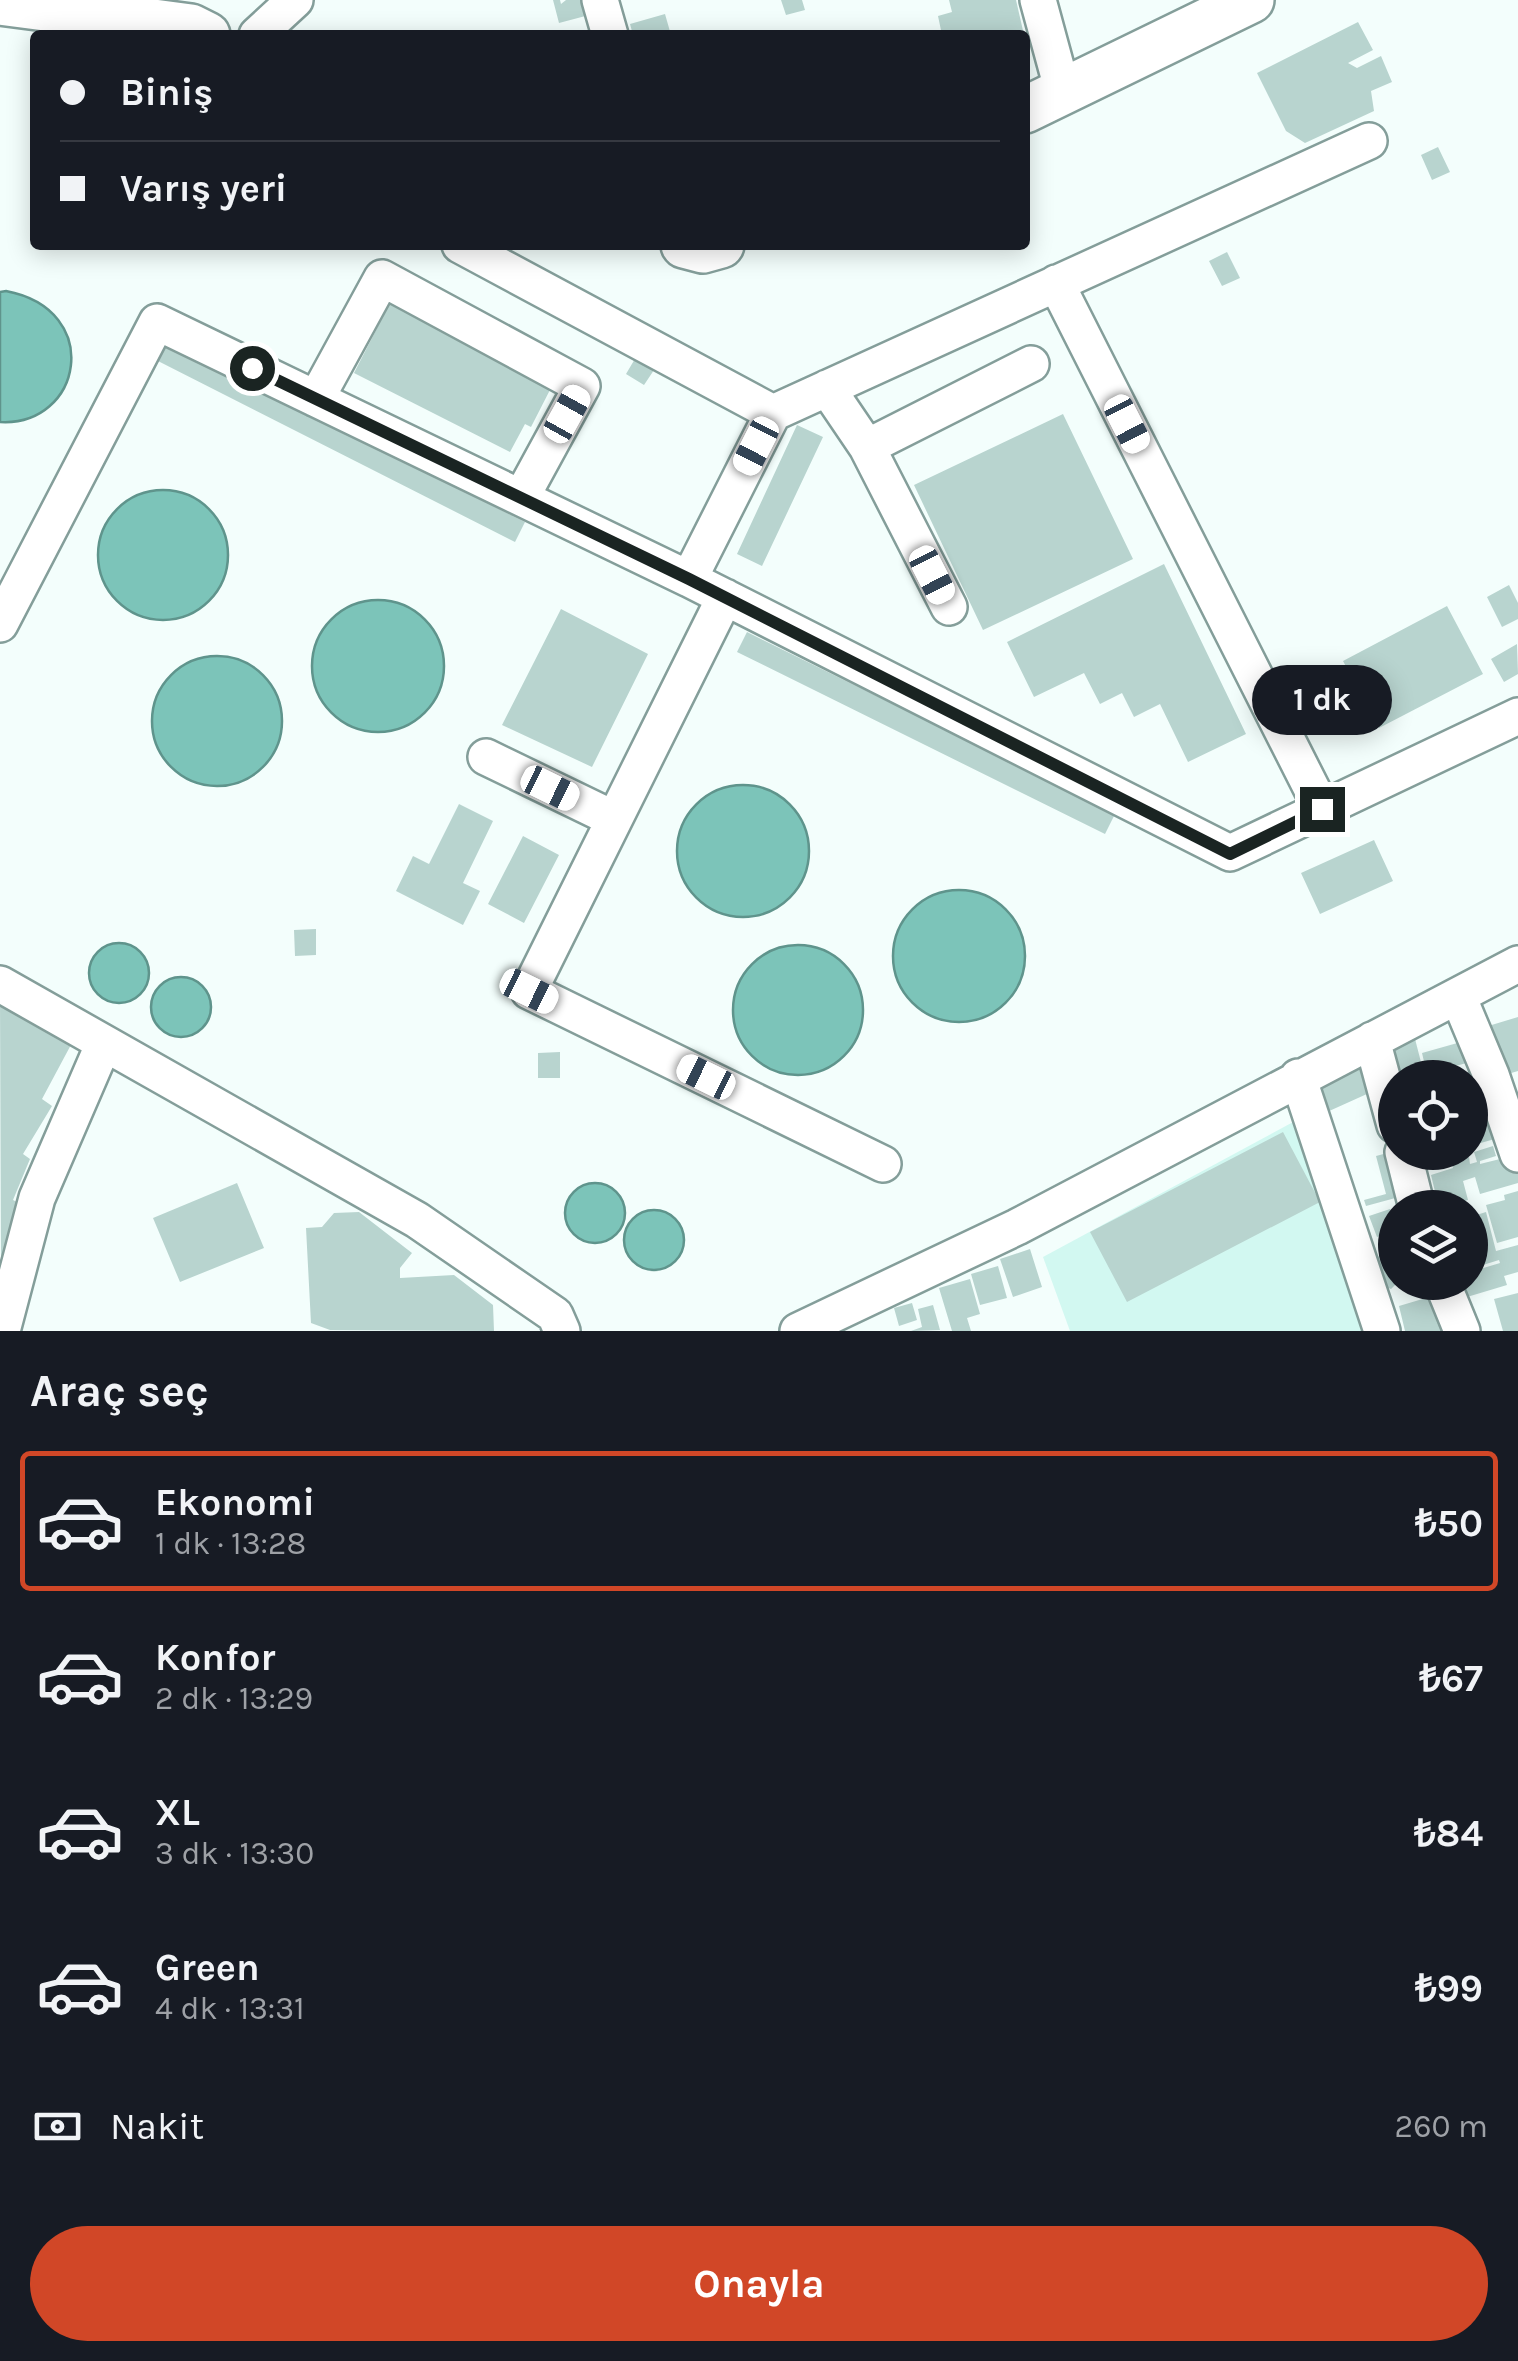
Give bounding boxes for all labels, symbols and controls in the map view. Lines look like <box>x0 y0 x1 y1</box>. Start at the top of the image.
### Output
text: Biniş <box>120 70 213 115</box>
text: Varış yeri <box>120 166 287 211</box>
route start <box>230 346 275 391</box>
car <box>539 380 595 448</box>
car <box>1100 390 1154 458</box>
car <box>729 412 783 480</box>
car <box>905 541 959 609</box>
callout: 1 dk <box>1252 664 1392 734</box>
text: 1 dk <box>1293 681 1351 718</box>
car <box>516 761 584 815</box>
route end <box>1300 787 1345 832</box>
car <box>495 964 563 1018</box>
car <box>672 1050 740 1104</box>
map controls <box>1378 1060 1488 1300</box>
button: locate <box>1378 1060 1488 1170</box>
button: layers <box>1378 1190 1488 1300</box>
text: Araç seç <box>30 1365 209 1417</box>
icon: car <box>35 1476 125 1566</box>
text: Ekonomi <box>155 1480 315 1525</box>
text: ₺50 <box>1415 1501 1483 1546</box>
text: 1 dk · 13:28 <box>155 1525 306 1562</box>
icon: car <box>35 1631 125 1721</box>
text: Konfor <box>155 1635 275 1680</box>
text: ₺67 <box>1419 1656 1483 1701</box>
text: 2 dk · 13:29 <box>155 1680 313 1717</box>
icon: car <box>35 1786 125 1876</box>
text: XL <box>155 1790 200 1835</box>
text: ₺84 <box>1414 1811 1483 1856</box>
text: 3 dk · 13:30 <box>155 1835 314 1872</box>
icon: car <box>35 1941 125 2031</box>
text: Green <box>155 1945 260 1990</box>
text: ₺99 <box>1415 1966 1483 2011</box>
text: 4 dk · 13:31 <box>155 1990 305 2027</box>
icon: cash <box>30 2099 85 2154</box>
text: Nakit <box>110 2104 204 2149</box>
text: 260 m <box>1395 2108 1488 2145</box>
button: Onayla <box>30 2226 1488 2341</box>

